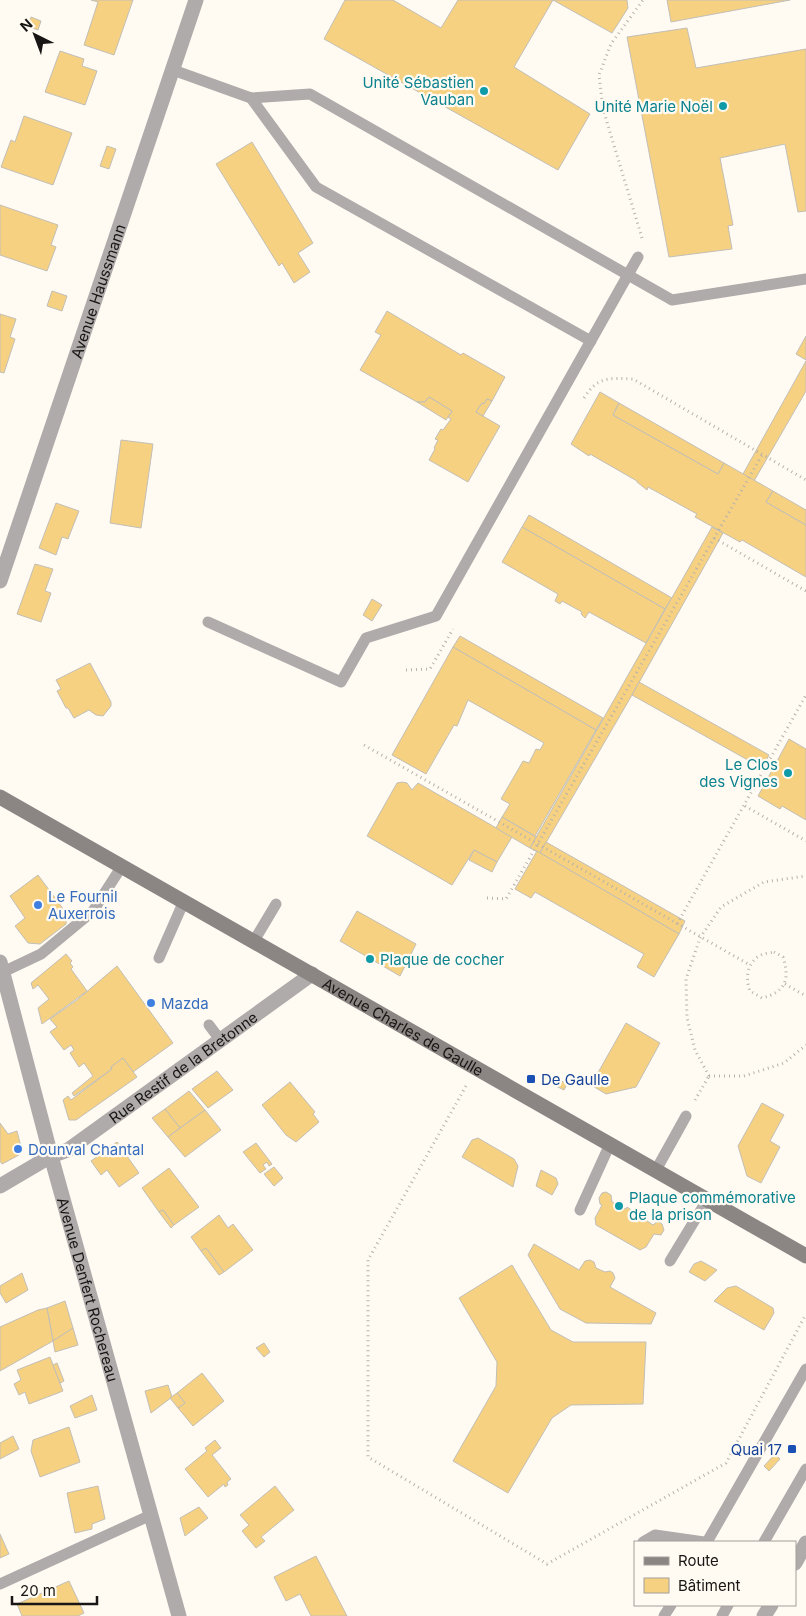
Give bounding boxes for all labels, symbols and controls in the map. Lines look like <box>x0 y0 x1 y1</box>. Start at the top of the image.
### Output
north arrow <box>10 10 60 60</box>
text: N <box>16 15 36 35</box>
place label: Unité Sébastien Vauban <box>362 73 474 109</box>
marker: Unité Sébastien Vauban <box>478 85 490 97</box>
place label: Unité Marie Noël <box>594 97 713 116</box>
marker: Unité Marie Noël <box>717 100 729 112</box>
street label: Avenue Haussmann <box>66 221 129 361</box>
place label: Le Clos des Vignes <box>699 755 778 791</box>
marker: Le Clos des Vignes <box>782 767 794 779</box>
place label: Le Fournil Auxerrois <box>48 887 118 923</box>
marker: Le Fournil Auxerrois <box>32 899 44 911</box>
place label: Plaque de cocher <box>380 950 505 969</box>
marker: Plaque de cocher <box>364 953 376 965</box>
street label: Avenue Charles de Gaulle <box>319 973 487 1080</box>
place label: Mazda <box>161 994 209 1013</box>
marker: Mazda <box>145 997 157 1009</box>
street label: Rue Restif de la Bretonne <box>105 1007 261 1127</box>
place label: De Gaulle <box>541 1070 609 1089</box>
marker: De Gaulle <box>525 1073 537 1085</box>
place label: Dounval Chantal <box>28 1140 144 1159</box>
marker: Dounval Chantal <box>12 1143 24 1155</box>
place label: Plaque commémorative de la prison <box>629 1188 796 1224</box>
street label: Avenue Denfert Rochereau <box>53 1195 123 1384</box>
marker: Plaque commémorative de la prison <box>613 1200 625 1212</box>
place label: Quai 17 <box>731 1440 782 1459</box>
marker: Quai 17 <box>786 1443 798 1455</box>
legend <box>634 1541 796 1606</box>
text: Route <box>678 1551 719 1570</box>
scale bar <box>12 1574 98 1606</box>
text: Bâtiment <box>678 1576 741 1595</box>
text: 20 m <box>20 1581 56 1600</box>

